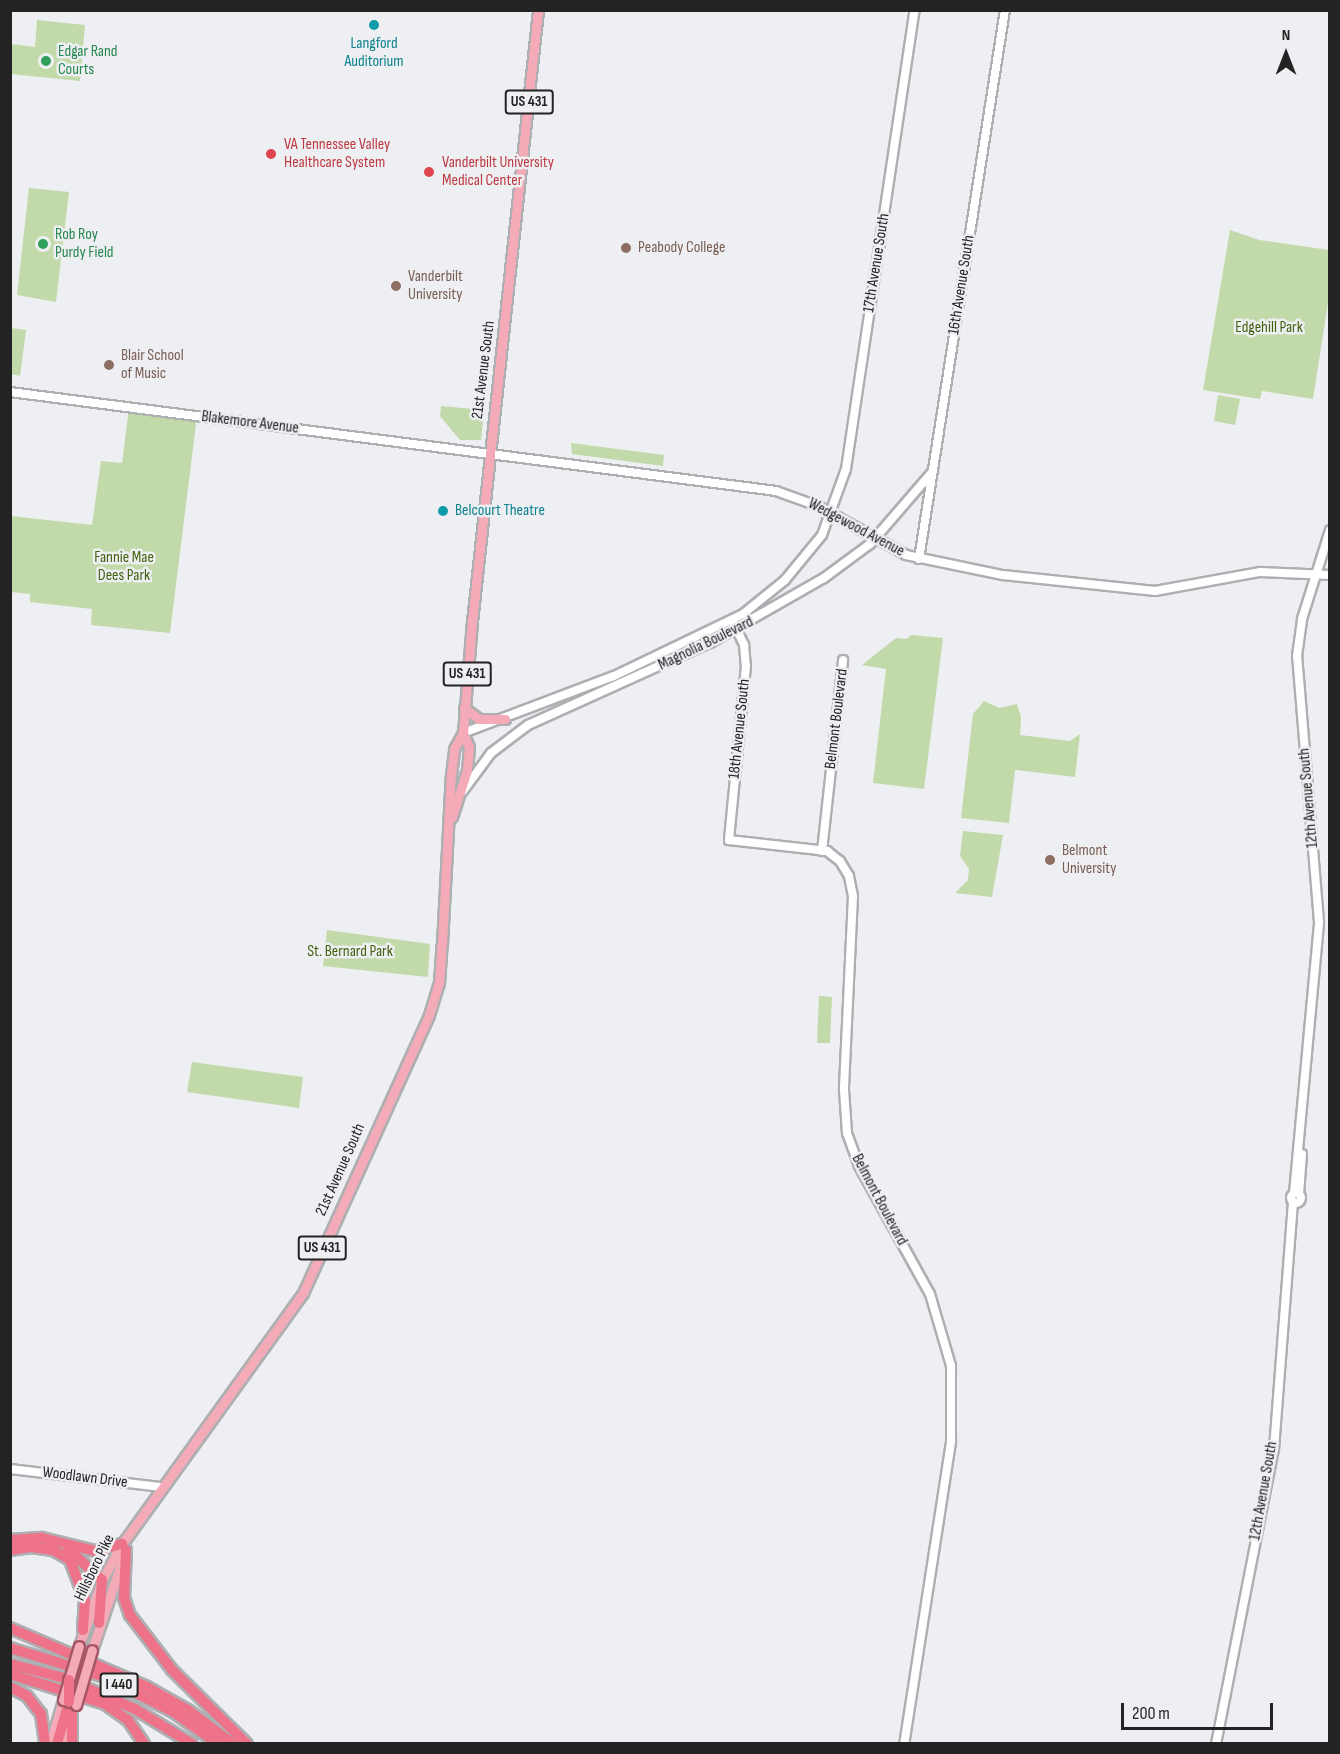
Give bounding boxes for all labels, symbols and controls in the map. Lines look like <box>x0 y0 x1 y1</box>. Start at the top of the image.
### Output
marker: Langford Auditorium <box>367 18 381 32</box>
north arrow <box>1256 24 1316 84</box>
text: N <box>1282 26 1290 45</box>
place label: Langford Auditorium <box>344 34 404 72</box>
place label: Edgar Rand Courts <box>58 42 118 80</box>
marker: Edgar Rand Courts <box>39 54 53 68</box>
road number: US 431 <box>504 90 554 114</box>
place label: VA Tennessee Valley Healthcare System <box>284 135 390 173</box>
marker: VA Tennessee Valley Healthcare System <box>262 145 280 163</box>
place label: Vanderbilt University Medical Center <box>442 153 554 191</box>
marker: Vanderbilt University Medical Center <box>420 163 438 181</box>
street label: 17th Avenue South <box>860 212 894 314</box>
place label: Rob Roy Purdy Field <box>55 225 114 263</box>
street label: 16th Avenue South <box>945 234 979 336</box>
marker: Rob Roy Purdy Field <box>36 237 50 251</box>
place label: Peabody College <box>638 238 725 258</box>
marker: Peabody College <box>619 241 633 255</box>
place label: Vanderbilt University <box>408 267 463 305</box>
marker: Vanderbilt University <box>389 279 403 293</box>
park label: Edgehill Park <box>1235 318 1303 338</box>
street label: 21st Avenue South <box>468 320 500 420</box>
place label: Blair School of Music <box>121 346 184 384</box>
marker: Blair School of Music <box>102 358 116 372</box>
street label: Blakemore Avenue <box>200 408 300 438</box>
street label: Wedgewood Avenue <box>804 495 908 561</box>
place label: Belcourt Theatre <box>455 501 545 521</box>
marker: Belcourt Theatre <box>436 504 450 518</box>
park label: Fannie Mae Dees Park <box>94 548 154 586</box>
street label: Magnolia Boulevard <box>655 613 757 675</box>
road number: US 431 <box>442 662 492 686</box>
street label: Belmont Boulevard <box>821 668 853 770</box>
street label: 18th Avenue South <box>725 678 755 780</box>
street label: 12th Avenue South <box>1295 747 1323 849</box>
place label: Belmont University <box>1062 841 1116 879</box>
marker: Belmont University <box>1043 853 1057 867</box>
park label: St. Bernard Park <box>307 942 393 962</box>
street label: 21st Avenue South <box>312 1121 370 1219</box>
street label: Belmont Boulevard <box>847 1151 911 1249</box>
road number: US 431 <box>296 1236 348 1260</box>
street label: 12th Avenue South <box>1246 1440 1282 1542</box>
street label: Woodlawn Drive <box>41 1463 129 1493</box>
street label: Hillsboro Pike <box>71 1532 119 1604</box>
road number: I 440 <box>100 1673 138 1697</box>
scale bar <box>1124 1691 1276 1729</box>
text: 200 m <box>1132 1703 1170 1724</box>

